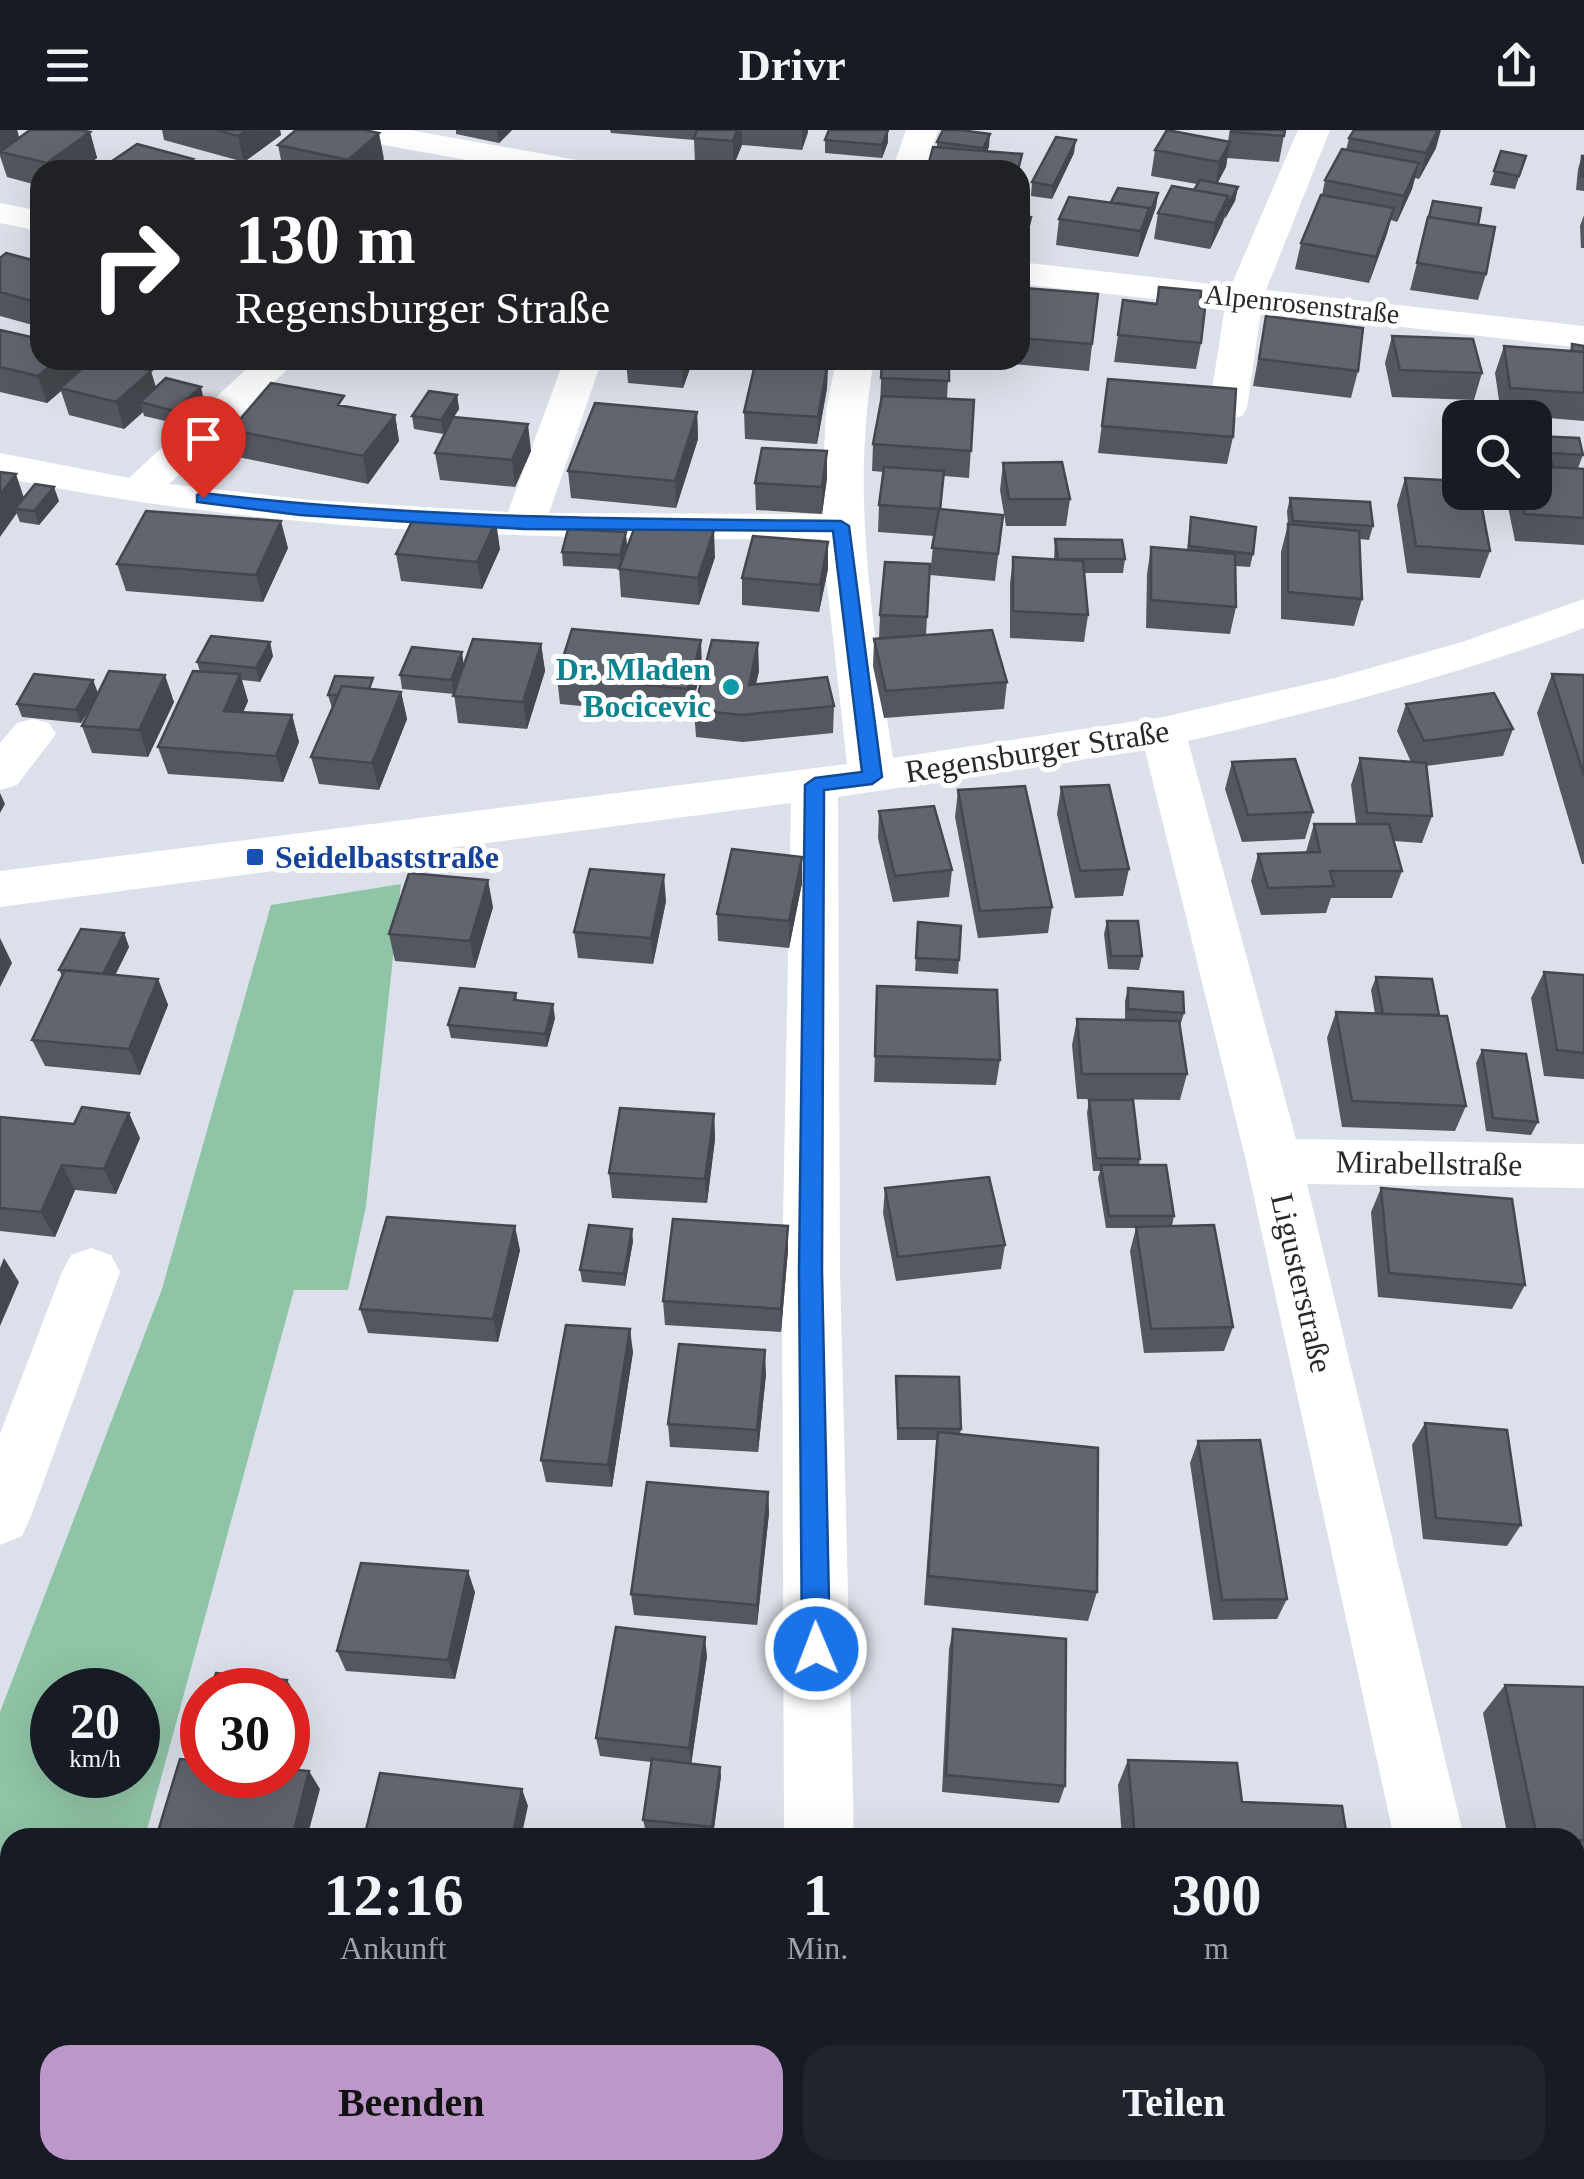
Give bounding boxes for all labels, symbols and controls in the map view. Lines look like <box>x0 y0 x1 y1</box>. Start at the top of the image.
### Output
icon: menu <box>40 38 95 93</box>
icon: share <box>1489 38 1544 93</box>
text: Drivr <box>738 40 846 90</box>
icon: right <box>70 200 200 330</box>
text: 130 m <box>235 201 416 278</box>
street label: Alpenrosenstraße <box>1203 278 1401 330</box>
text: Regensburger Straße <box>235 283 610 333</box>
pin <box>161 396 246 499</box>
map controls <box>1442 400 1552 510</box>
button: search <box>1442 400 1552 510</box>
icon: arrive <box>176 411 231 466</box>
place label: Dr. Mladen Bocicevic <box>556 651 711 724</box>
marker: Dr. Mladen Bocicevic <box>720 676 742 698</box>
street label: Regensburger Straße <box>902 712 1172 790</box>
place label: Seidelbaststraße <box>275 839 499 875</box>
marker: Seidelbaststraße <box>244 846 266 868</box>
street label: Mirabellstraße <box>1335 1143 1523 1183</box>
street label: Ligusterstraße <box>1264 1190 1340 1376</box>
position arrow <box>764 1597 868 1701</box>
speed limit sign: 30 <box>180 1668 310 1798</box>
text: 20 <box>70 1693 120 1749</box>
text: km/h <box>69 1745 121 1772</box>
text: 12:16 <box>323 1862 463 1928</box>
text: 1 <box>802 1862 832 1928</box>
text: 300 <box>1172 1862 1262 1928</box>
text: Ankunft <box>340 1930 447 1966</box>
text: Min. <box>787 1930 848 1966</box>
text: m <box>1204 1930 1229 1966</box>
button: Beenden <box>40 2045 783 2160</box>
button: Teilen <box>803 2045 1545 2160</box>

